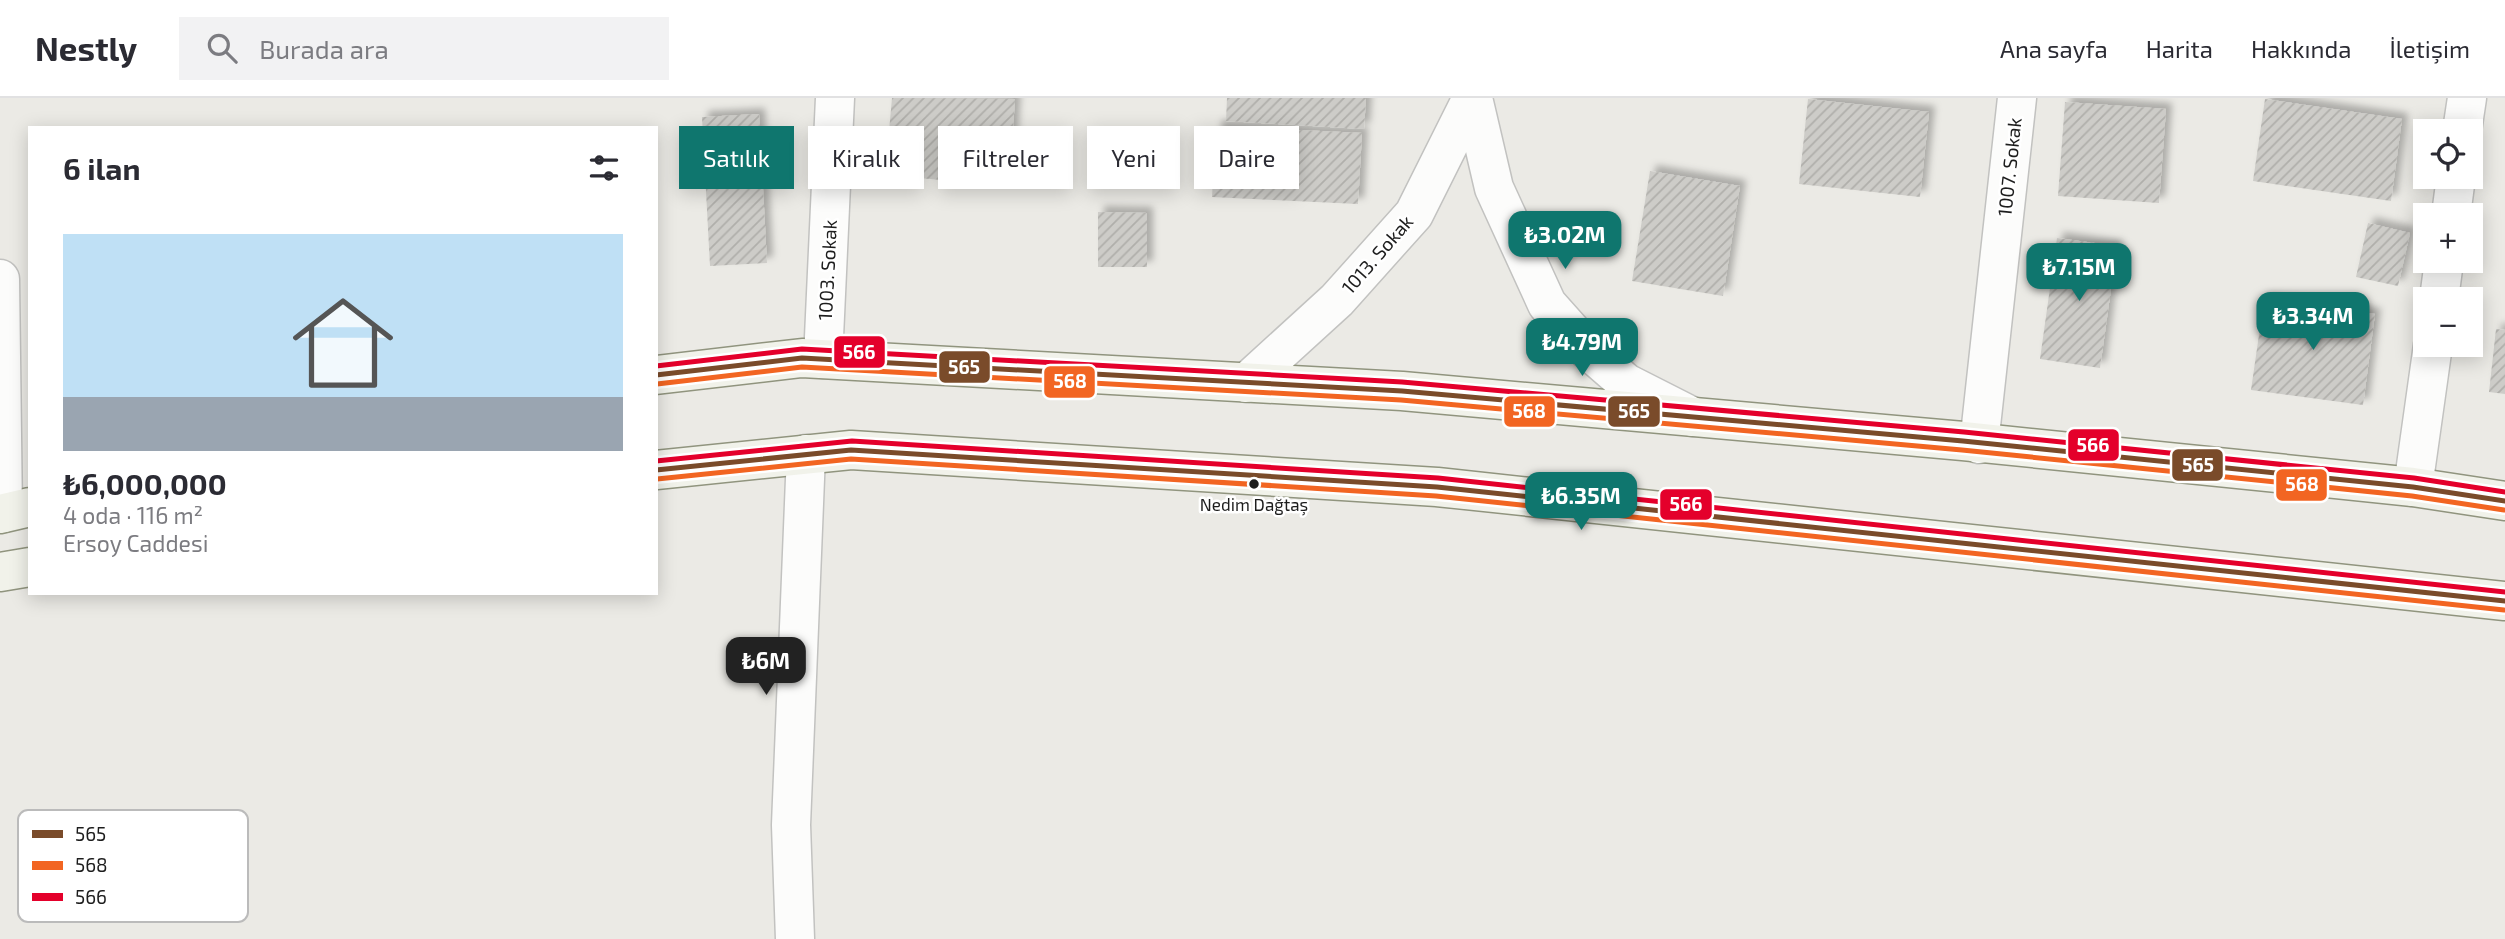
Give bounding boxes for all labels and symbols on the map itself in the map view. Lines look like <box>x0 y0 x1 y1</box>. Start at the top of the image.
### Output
street label: 1007. Sokak <box>1992 116 2026 218</box>
street label: 1013. Sokak <box>1337 210 1418 298</box>
pin: ₺3.02M <box>1508 212 1622 271</box>
street label: 1003. Sokak <box>813 219 841 321</box>
pin: ₺7.15M <box>2022 244 2136 303</box>
pin: ₺3.34M <box>2256 292 2370 352</box>
pin: ₺4.79M <box>1525 318 1639 378</box>
line badge: 566 <box>833 335 886 369</box>
text: 566 <box>843 340 875 363</box>
line badge: 565 <box>938 350 991 384</box>
text: 565 <box>948 355 980 378</box>
line badge: 568 <box>1043 365 1096 399</box>
text: 568 <box>1053 369 1087 392</box>
line badge: 568 <box>1503 395 1556 428</box>
line badge: 565 <box>1607 395 1661 428</box>
text: 568 <box>1512 399 1546 422</box>
text: 565 <box>1618 399 1650 422</box>
line badge: 566 <box>2067 428 2120 462</box>
text: 566 <box>2077 433 2109 456</box>
line badge: 565 <box>2171 448 2224 482</box>
text: 565 <box>2182 453 2214 476</box>
line badge: 568 <box>2275 468 2328 502</box>
pin: ₺6.35M <box>1524 472 1638 532</box>
text: 568 <box>2285 472 2319 495</box>
marker: Nedim Dağtaş <box>1247 477 1261 491</box>
line badge: 566 <box>1659 488 1713 521</box>
text: 566 <box>1670 492 1702 515</box>
place label: Nedim Dağtaş <box>1200 494 1308 516</box>
pin: ₺6M <box>732 638 800 697</box>
legend <box>18 810 248 922</box>
text: 565 <box>75 822 106 845</box>
text: 568 <box>75 853 108 876</box>
text: 566 <box>75 885 107 908</box>

